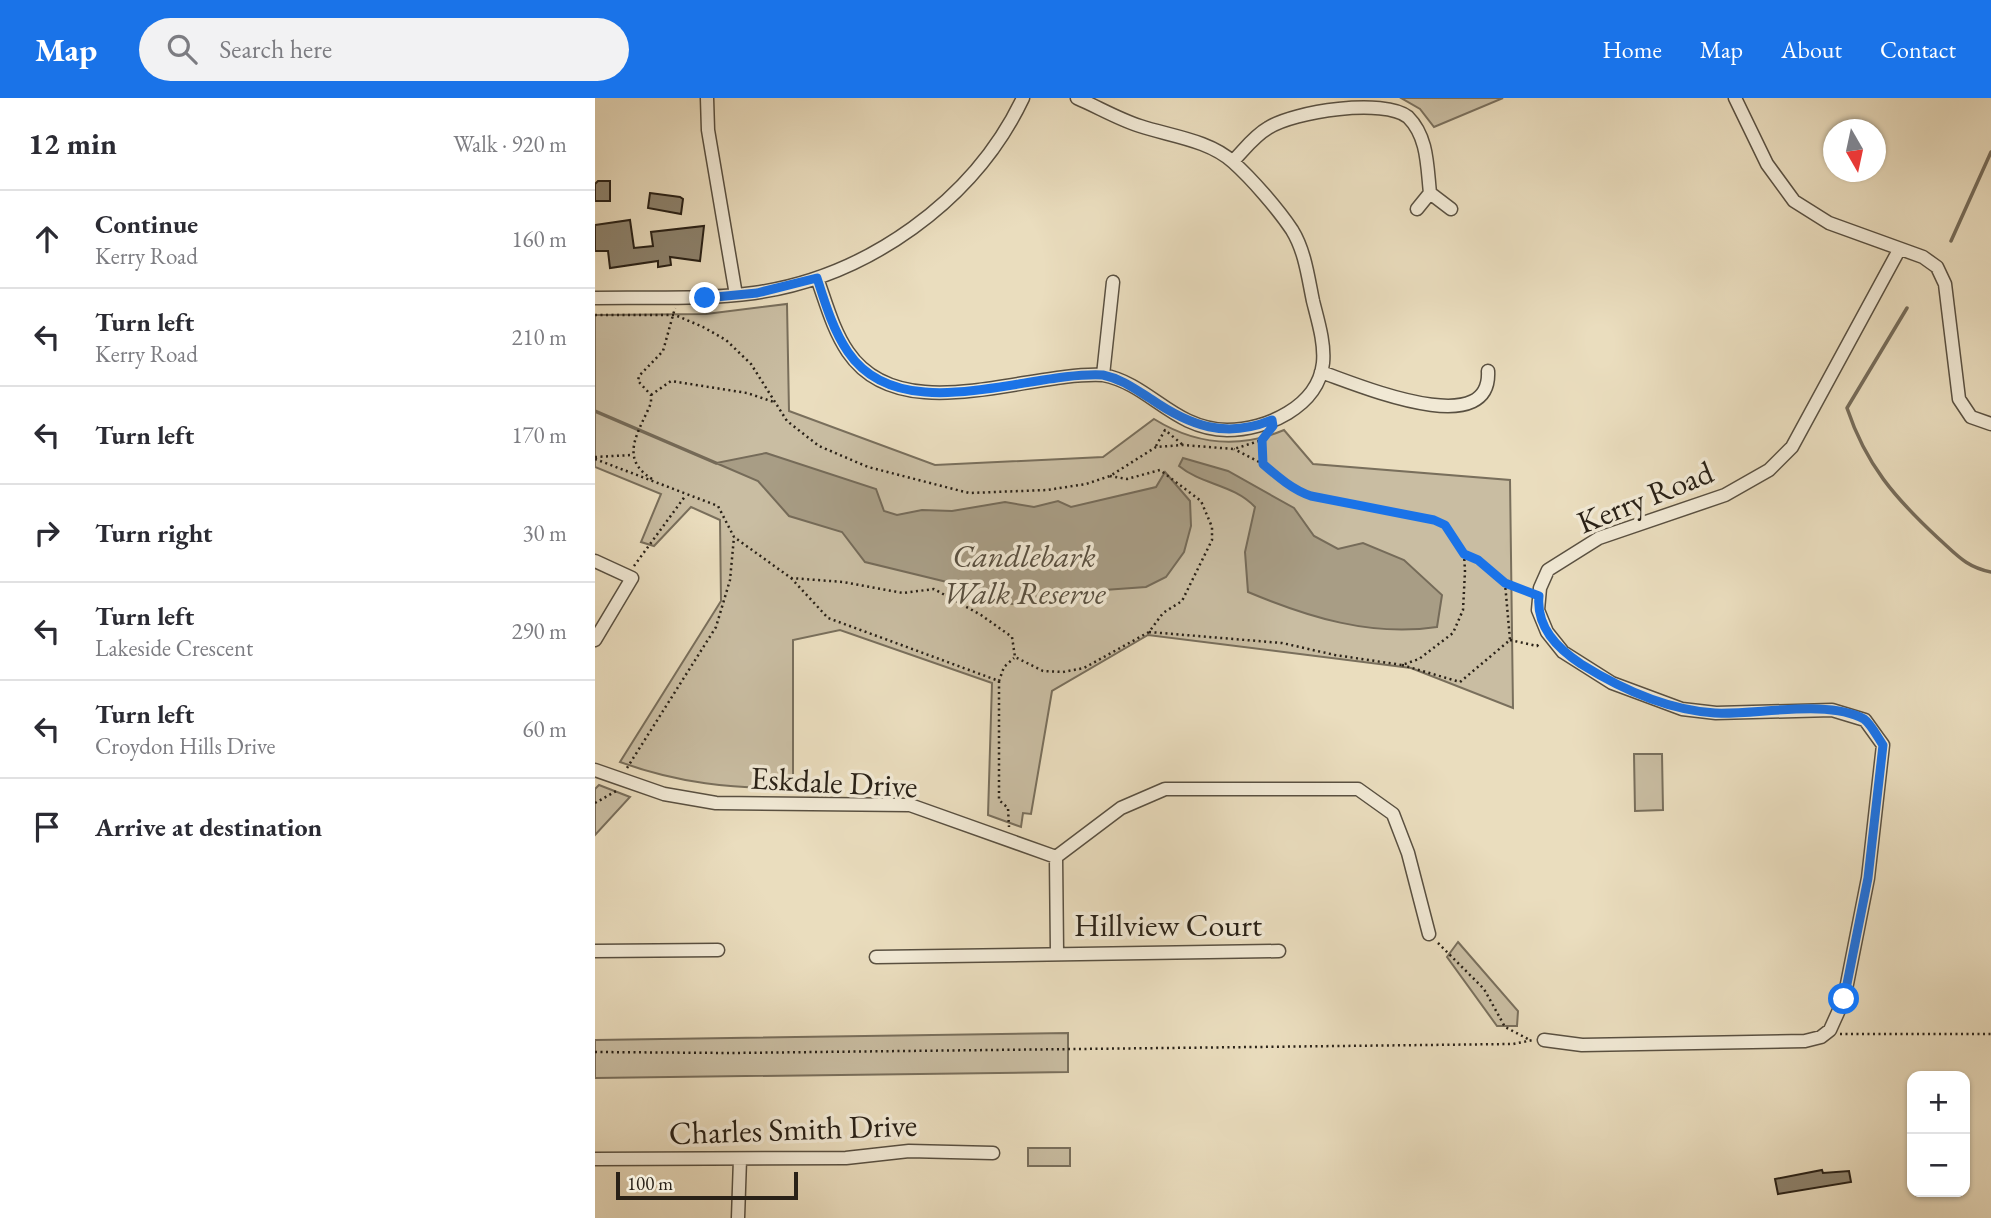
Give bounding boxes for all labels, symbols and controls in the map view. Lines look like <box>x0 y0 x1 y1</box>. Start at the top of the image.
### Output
search box <box>139 18 629 81</box>
text: Map <box>35 28 97 71</box>
icon: search <box>163 30 201 68</box>
text: Search here <box>219 32 332 66</box>
text: Home <box>1602 34 1662 65</box>
text: Map <box>1700 34 1743 65</box>
text: About <box>1781 34 1842 65</box>
text: Contact <box>1880 34 1956 65</box>
north arrow <box>1823 119 1886 182</box>
text: 12 min <box>28 124 117 163</box>
text: Walk · 920 m <box>453 129 567 159</box>
text: Continue <box>95 207 198 241</box>
icon: ahead <box>28 220 66 258</box>
text: 160 m <box>511 224 567 254</box>
text: Kerry Road <box>95 241 198 271</box>
route end <box>689 282 720 313</box>
text: Turn left <box>95 305 194 339</box>
icon: left <box>28 318 66 356</box>
text: 210 m <box>511 322 567 352</box>
text: Kerry Road <box>95 339 198 369</box>
icon: left <box>28 416 66 454</box>
text: Turn left <box>95 418 194 452</box>
text: 170 m <box>511 420 567 450</box>
street label: Kerry Road <box>1571 450 1720 543</box>
icon: right <box>28 514 66 552</box>
text: Turn right <box>95 516 213 550</box>
text: 30 m <box>522 518 567 548</box>
park label: Candlebark Walk Reserve <box>942 535 1107 614</box>
text: Turn left <box>95 599 194 633</box>
icon: left <box>28 612 66 650</box>
text: 290 m <box>511 616 567 646</box>
text: Lakeside Crescent <box>95 633 253 663</box>
text: Turn left <box>95 697 194 731</box>
icon: left <box>28 710 66 748</box>
text: 60 m <box>522 714 567 744</box>
text: Croydon Hills Drive <box>95 731 276 761</box>
street label: Eskdale Drive <box>749 757 919 807</box>
icon: arrive <box>28 808 66 846</box>
text: Arrive at destination <box>95 810 322 844</box>
street label: Hillview Court <box>1074 904 1262 946</box>
route start <box>1828 983 1859 1014</box>
map controls <box>1907 1071 1970 1197</box>
button: + <box>1907 1071 1970 1134</box>
street label: Charles Smith Drive <box>668 1104 918 1154</box>
button: − <box>1907 1134 1970 1197</box>
scale bar <box>616 1169 798 1201</box>
text: 100 m <box>627 1171 673 1196</box>

